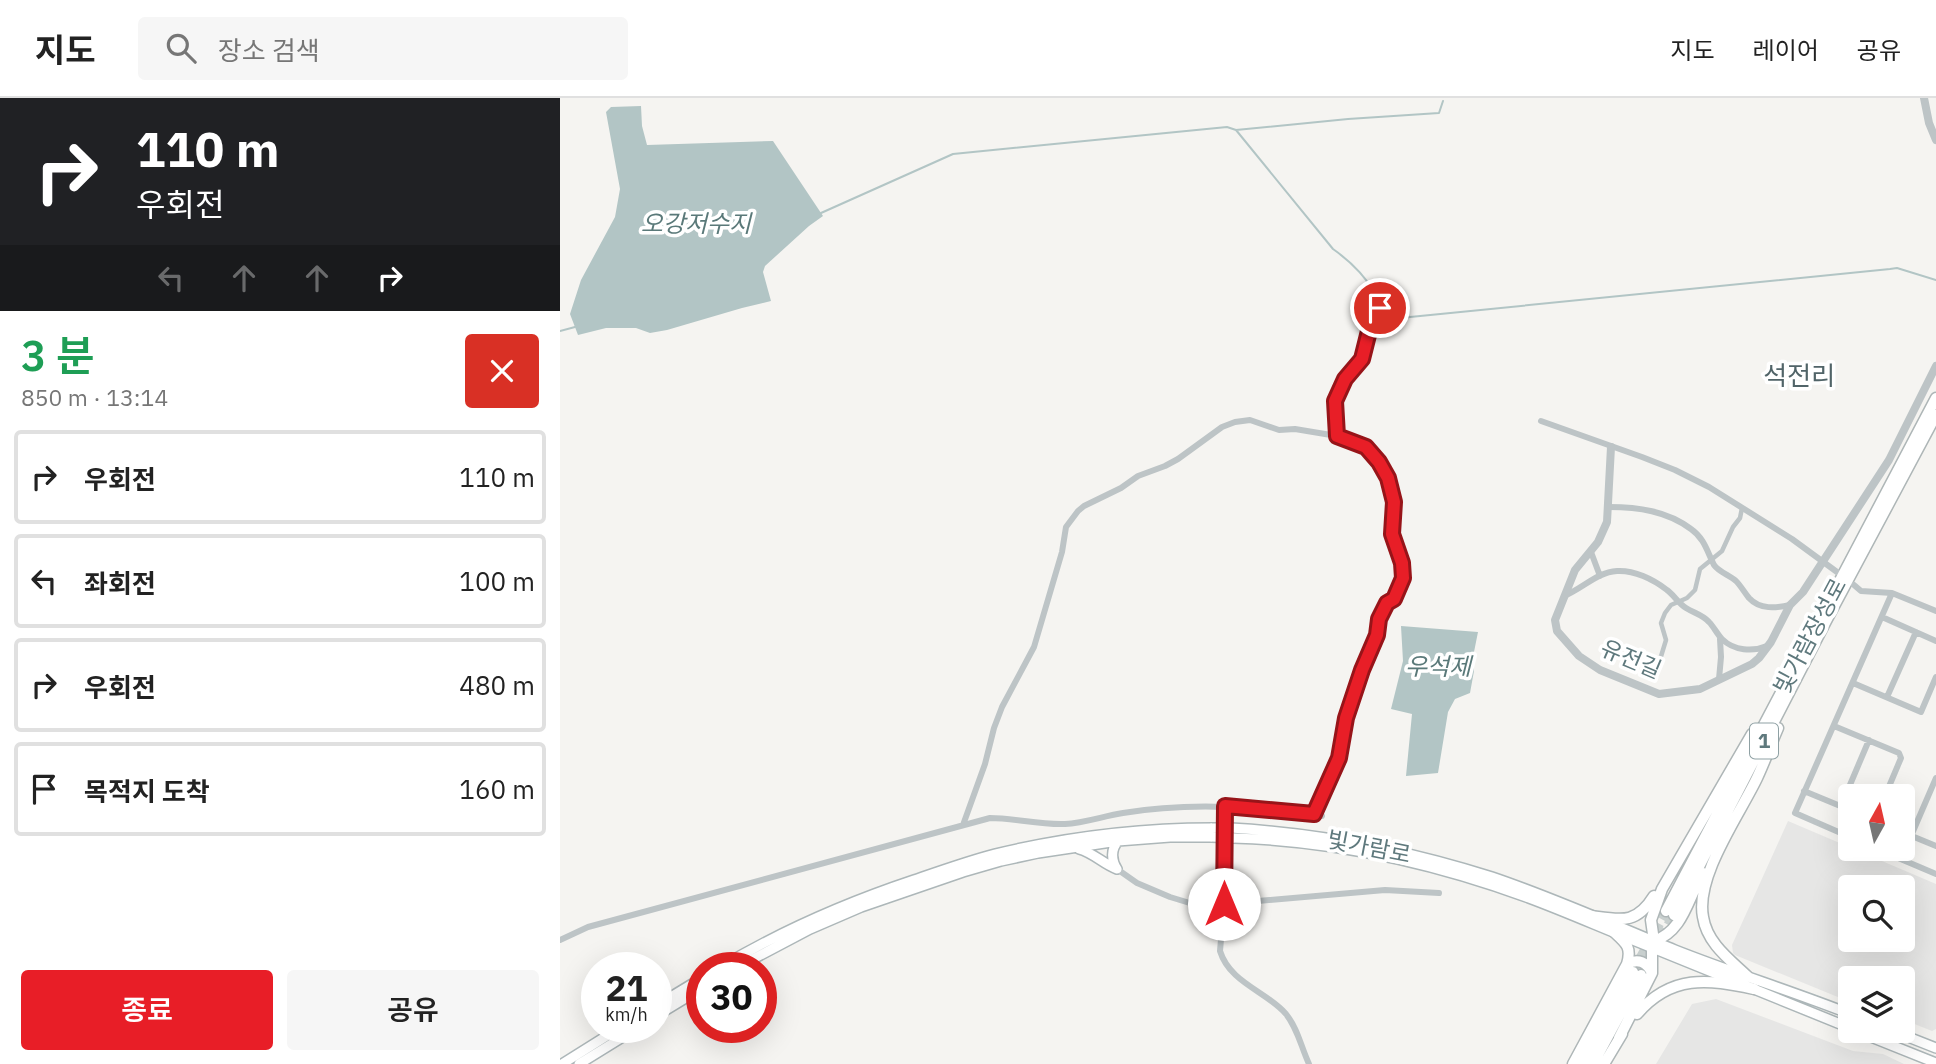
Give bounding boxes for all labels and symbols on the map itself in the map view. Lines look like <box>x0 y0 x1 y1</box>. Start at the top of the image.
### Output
water label: 오강저수지 <box>641 207 753 239</box>
pin <box>1350 278 1410 338</box>
district label: 석전리 <box>1763 358 1835 392</box>
street label: 빛가람장성로 <box>1766 572 1852 699</box>
street label: 유전길 <box>1596 632 1666 684</box>
water label: 우석제 <box>1405 650 1474 682</box>
road number: 1 <box>1750 724 1778 758</box>
north arrow <box>1838 784 1914 861</box>
street label: 빛가람로 <box>1325 823 1414 869</box>
position arrow <box>1187 867 1261 941</box>
speed limit sign: 30 <box>686 952 777 1043</box>

